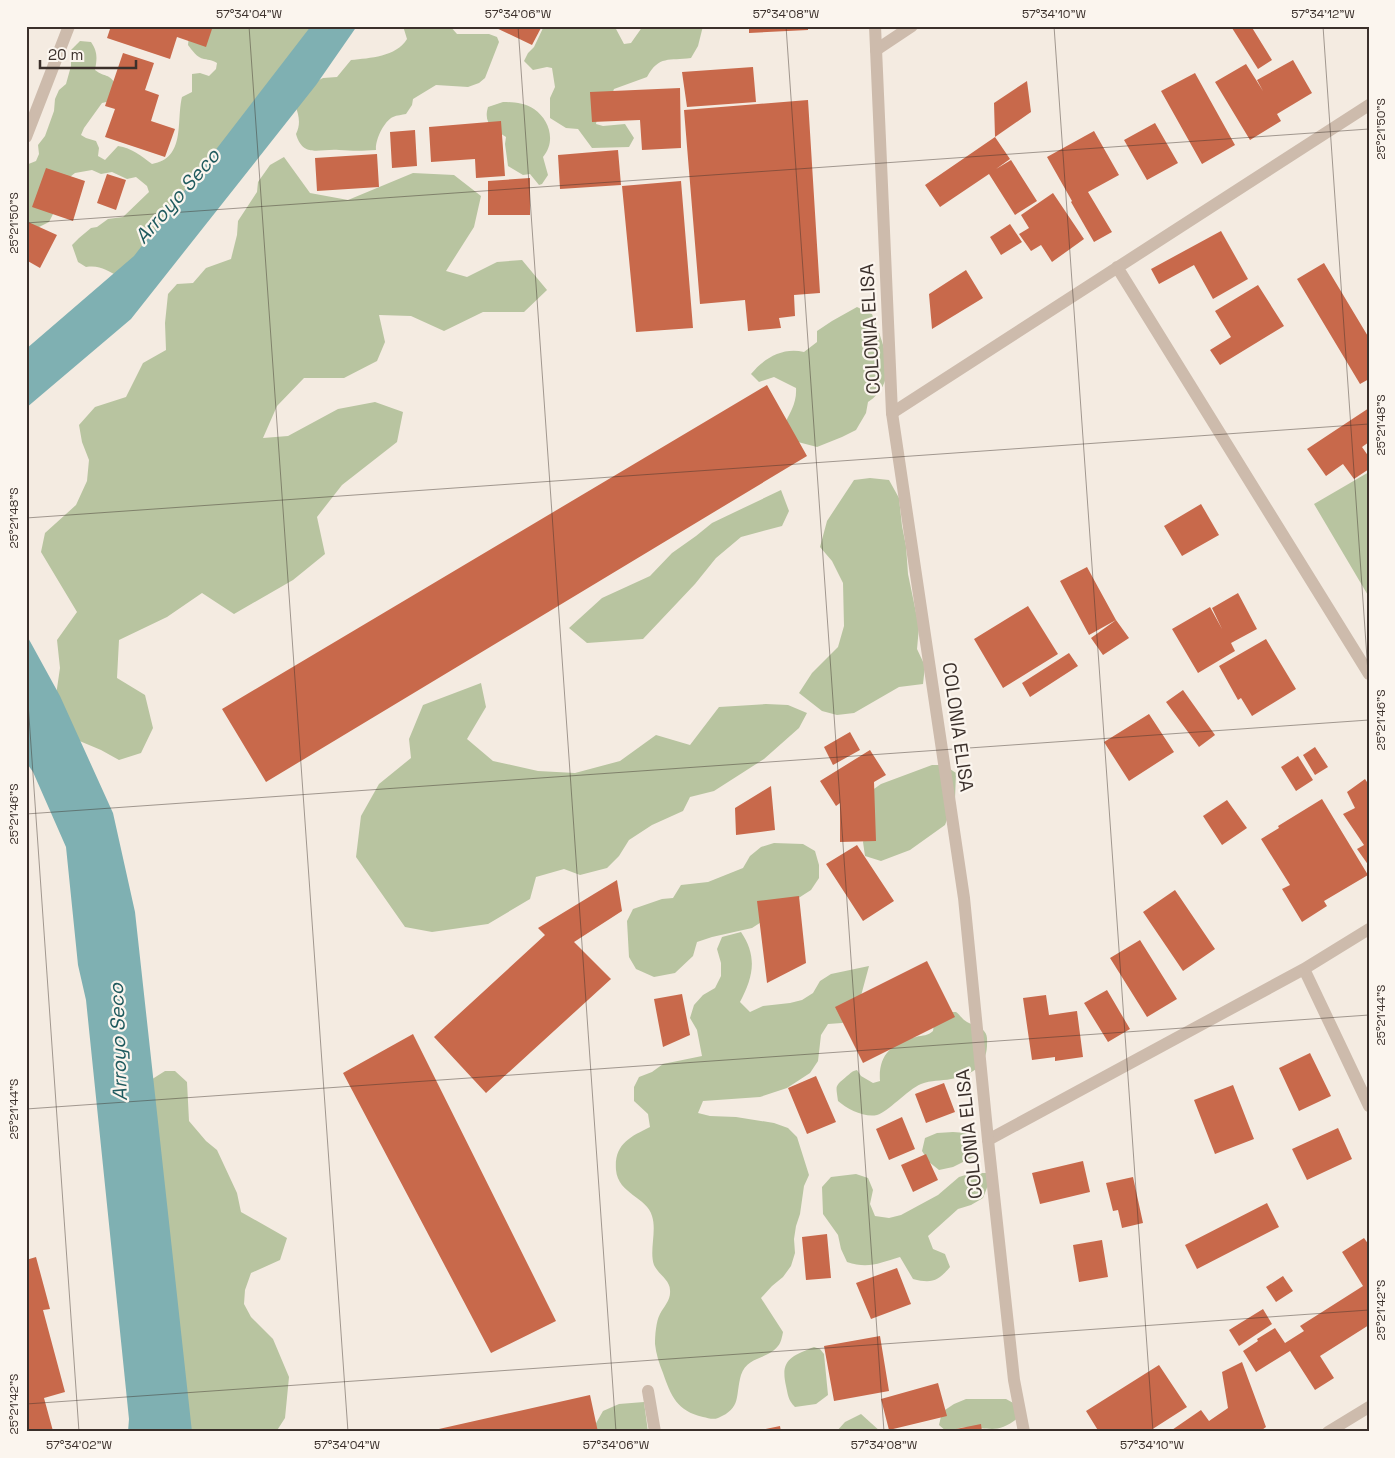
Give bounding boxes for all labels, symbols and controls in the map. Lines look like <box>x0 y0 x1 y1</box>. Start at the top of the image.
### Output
text: 57°34'04"W <box>216 6 283 22</box>
text: 57°34'06"W <box>485 6 552 22</box>
text: 57°34'08"W <box>753 6 820 22</box>
text: 57°34'10"W <box>1022 6 1087 22</box>
text: 57°34'12"W <box>1291 6 1355 22</box>
scale bar <box>40 38 136 70</box>
text: 20 m <box>48 45 83 64</box>
text: 25°21'50"S <box>1373 98 1389 160</box>
water label: Arroyo Seco <box>129 143 226 249</box>
text: 25°21'50"S <box>6 192 22 254</box>
street label: COLONIA ELISA <box>854 263 886 395</box>
text: 25°21'48"S <box>1373 394 1389 456</box>
text: 25°21'48"S <box>6 487 22 549</box>
street label: COLONIA ELISA <box>937 661 979 793</box>
text: 25°21'46"S <box>1373 689 1389 751</box>
text: 25°21'46"S <box>6 783 22 845</box>
water label: Arroyo Seco <box>103 982 133 1101</box>
text: 25°21'44"S <box>1373 985 1389 1045</box>
street label: COLONIA ELISA <box>950 1068 988 1200</box>
text: 25°21'44"S <box>6 1079 22 1139</box>
text: 25°21'42"S <box>1373 1280 1389 1340</box>
text: 25°21'42"S <box>6 1374 22 1434</box>
text: 57°34'02"W <box>46 1437 113 1453</box>
text: 57°34'04"W <box>314 1437 381 1453</box>
text: 57°34'06"W <box>583 1437 650 1453</box>
text: 57°34'08"W <box>851 1437 918 1453</box>
text: 57°34'10"W <box>1120 1437 1185 1453</box>

